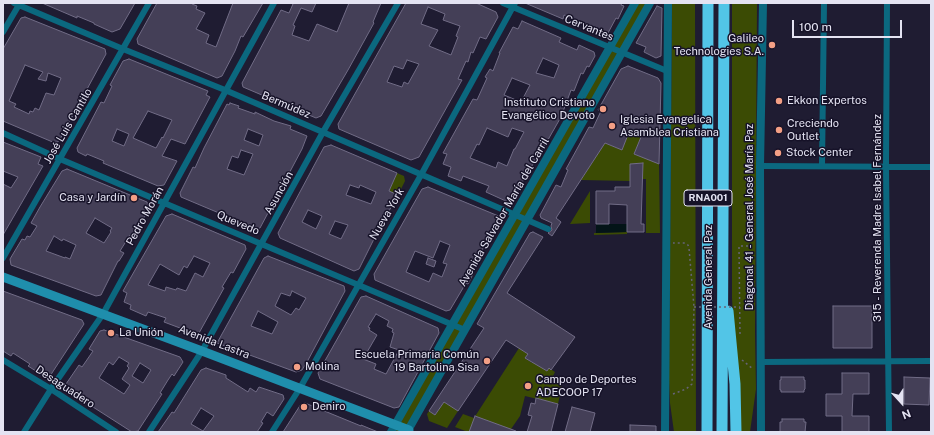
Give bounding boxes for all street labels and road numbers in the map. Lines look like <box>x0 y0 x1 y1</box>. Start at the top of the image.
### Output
street label: Cervantes <box>563 12 615 44</box>
street label: José Luis Cantilo <box>41 86 95 166</box>
street label: Bermúdez <box>260 89 312 121</box>
street label: 315 - Reverenda Madre Isabel Fernández <box>871 114 885 322</box>
street label: Diagonal 41 - General José María Paz <box>743 124 757 310</box>
street label: Avenida Salvador María del Carril <box>456 135 552 289</box>
street label: Asunción <box>262 169 296 217</box>
street label: Pedro Morán <box>123 184 167 248</box>
street label: Nueva York <box>367 186 407 242</box>
road number: RNA001 <box>684 190 732 206</box>
street label: Quevedo <box>215 208 261 238</box>
street label: Avenida General Paz <box>702 225 716 329</box>
street label: Avenida Lastra <box>176 322 252 362</box>
street label: Desaguadero <box>33 363 97 411</box>

